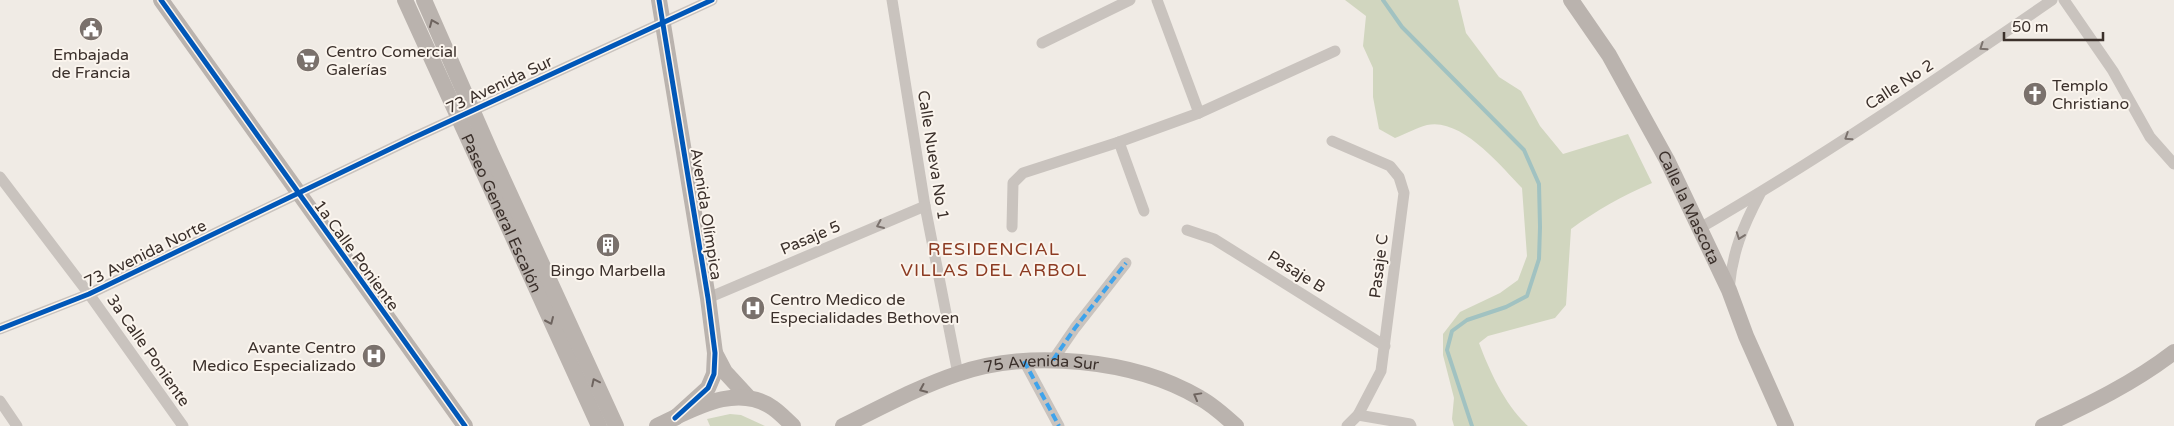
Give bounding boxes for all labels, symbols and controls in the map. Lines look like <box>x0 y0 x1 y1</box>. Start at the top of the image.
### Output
scale bar <box>2004 10 2103 42</box>
public building icon: Embajada de Francia <box>78 16 104 42</box>
text: 50 m <box>2012 18 2049 36</box>
one-way arrow <box>429 19 440 28</box>
one-way arrow <box>1979 41 1989 50</box>
place label: Centro Comercial Galerías <box>326 42 457 80</box>
place label: Embajada de Francia <box>52 45 130 83</box>
supermarket icon: Centro Comercial Galerías <box>295 47 321 73</box>
street label: 73 Avenida Sur <box>443 51 557 118</box>
street label: Calle No 2 <box>1861 55 1938 114</box>
place label: Templo Christiano <box>2052 76 2129 114</box>
church icon: Templo Christiano <box>2022 81 2048 107</box>
street label: Calle Nueva No 1 <box>913 89 953 221</box>
one-way arrow <box>1844 130 1853 140</box>
street label: Paseo General Escalón <box>456 131 546 296</box>
street label: Avenida Olímpica <box>686 147 726 281</box>
street label: Calle la Mascota <box>1653 147 1724 268</box>
street label: 1a Calle Poniente <box>309 196 403 315</box>
street label: 73 Avenida Norte <box>81 216 210 292</box>
street label: Pasaje 5 <box>777 216 843 260</box>
one-way arrow <box>876 219 885 230</box>
building icon: Bingo Marbella <box>595 232 621 258</box>
one-way arrow <box>1736 232 1746 240</box>
street label: Pasaje C <box>1365 233 1393 299</box>
district label: RESIDENCIAL VILLAS DEL ARBOL <box>901 238 1087 281</box>
street label: Pasaje B <box>1264 246 1329 297</box>
place label: Bingo Marbella <box>550 261 666 281</box>
place label: Centro Medico de Especialidades Bethoven <box>770 290 959 328</box>
street label: 3a Calle Poniente <box>102 291 194 410</box>
hospital icon: Centro Medico de Especialidades Bethoven <box>740 295 766 321</box>
one-way arrow <box>544 316 555 325</box>
place label: Avante Centro Medico Especializado <box>192 338 356 376</box>
hospital icon: Avante Centro Medico Especializado <box>361 343 387 369</box>
street label: 75 Avenida Sur <box>982 351 1101 377</box>
one-way arrow <box>591 378 601 387</box>
one-way arrow <box>919 382 928 393</box>
one-way arrow <box>1194 393 1203 403</box>

